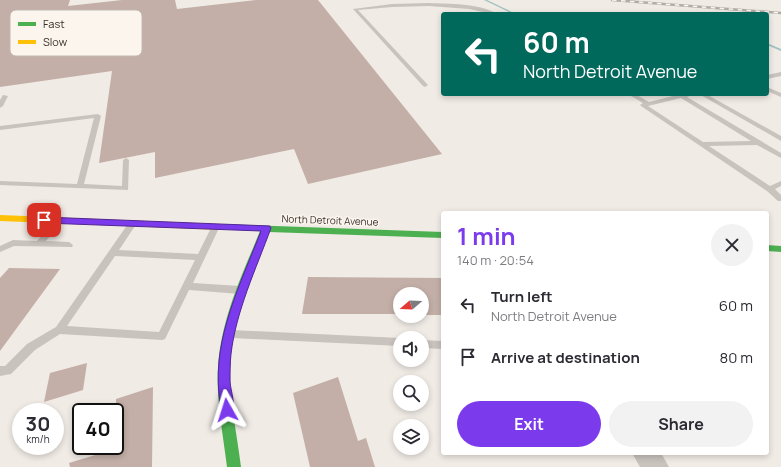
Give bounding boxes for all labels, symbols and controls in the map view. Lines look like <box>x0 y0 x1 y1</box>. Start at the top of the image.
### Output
legend <box>10 10 142 56</box>
text: Fast <box>43 16 65 31</box>
text: 60 m <box>523 23 590 61</box>
icon: left <box>457 28 509 80</box>
text: Slow <box>43 34 68 49</box>
text: North Detroit Avenue <box>523 59 697 83</box>
pin <box>27 203 61 237</box>
icon: arrive <box>33 209 55 231</box>
street label: North Detroit Avenue <box>281 211 379 229</box>
text: 1 min <box>457 219 516 252</box>
button: close <box>711 224 753 266</box>
text: 140 m · 20:54 <box>457 251 534 269</box>
text: Turn left <box>491 286 553 307</box>
north arrow <box>393 287 429 323</box>
map controls <box>393 287 429 455</box>
icon: left <box>457 294 479 316</box>
text: 60 m <box>719 295 753 316</box>
text: North Detroit Avenue <box>491 307 617 325</box>
button: sound <box>393 331 429 367</box>
icon: arrive <box>457 346 479 368</box>
text: Arrive at destination <box>491 347 640 368</box>
text: 80 m <box>719 347 753 368</box>
button: search <box>393 375 429 411</box>
position arrow <box>206 389 248 431</box>
button: Exit <box>457 401 601 447</box>
button: Share <box>609 401 753 447</box>
speed limit sign: 40 <box>72 403 124 455</box>
text: 30 <box>26 410 50 437</box>
button: layers <box>393 419 429 455</box>
text: km/h <box>26 432 50 446</box>

